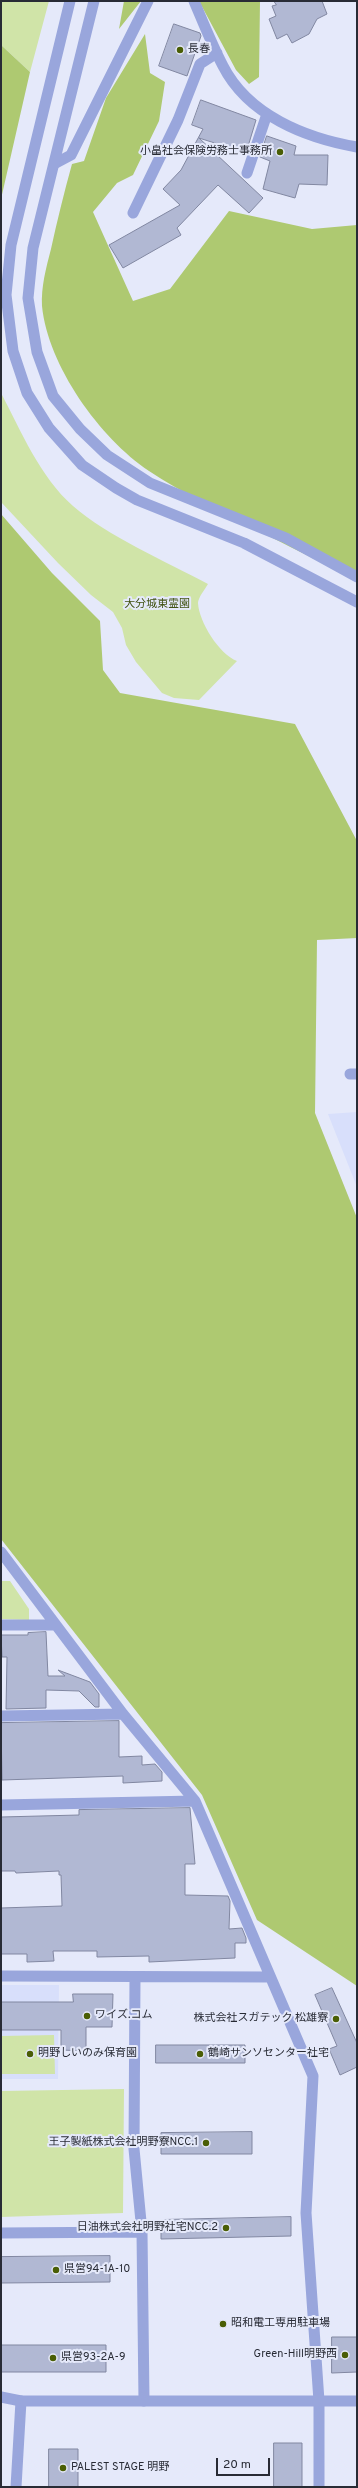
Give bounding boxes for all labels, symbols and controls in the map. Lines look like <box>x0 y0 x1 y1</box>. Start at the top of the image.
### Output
place label: 長春 <box>188 43 210 57</box>
marker: 長春 <box>175 45 185 55</box>
place label: 小畠社会保険労務士事務所 <box>140 145 272 159</box>
marker: 小畠社会保険労務士事務所 <box>275 147 285 157</box>
park label: 大分城東霊園 <box>124 598 190 612</box>
place label: ワイズ.コム <box>95 2009 152 2023</box>
marker: ワイズ.コム <box>82 2011 92 2021</box>
place label: 株式会社スガテック 松雄寮 <box>193 2012 328 2026</box>
marker: 株式会社スガテック 松雄寮 <box>331 2014 341 2024</box>
place label: 明野しいのみ保育園 <box>38 2047 137 2061</box>
place label: 鶴崎サンソセンター社宅 <box>208 2047 329 2061</box>
marker: 明野しいのみ保育園 <box>25 2049 35 2059</box>
marker: 鶴崎サンソセンター社宅 <box>195 2049 205 2059</box>
place label: 王子製紙株式会社明野寮NCC.1 <box>48 2136 198 2150</box>
marker: 王子製紙株式会社明野寮NCC.1 <box>201 2138 211 2148</box>
place label: 日油株式会社明野社宅NCC.2 <box>77 2221 218 2235</box>
marker: 日油株式会社明野社宅NCC.2 <box>221 2223 231 2233</box>
place label: 県営94-1A-10 <box>64 2263 130 2277</box>
marker: 県営94-1A-10 <box>51 2265 61 2275</box>
place label: 昭和電工専用駐車場 <box>231 2317 330 2331</box>
marker: 昭和電工専用駐車場 <box>218 2319 228 2329</box>
place label: Green-Hill明野西 <box>254 2348 337 2362</box>
marker: Green-Hill明野西 <box>340 2350 350 2360</box>
place label: 県営93-2A-9 <box>61 2351 126 2365</box>
marker: 県営93-2A-9 <box>48 2353 58 2363</box>
scale bar <box>218 2450 272 2476</box>
text: 20 m <box>223 2457 251 2473</box>
place label: PALEST STAGE 明野 <box>71 2461 169 2475</box>
marker: PALEST STAGE 明野 <box>58 2463 68 2473</box>

